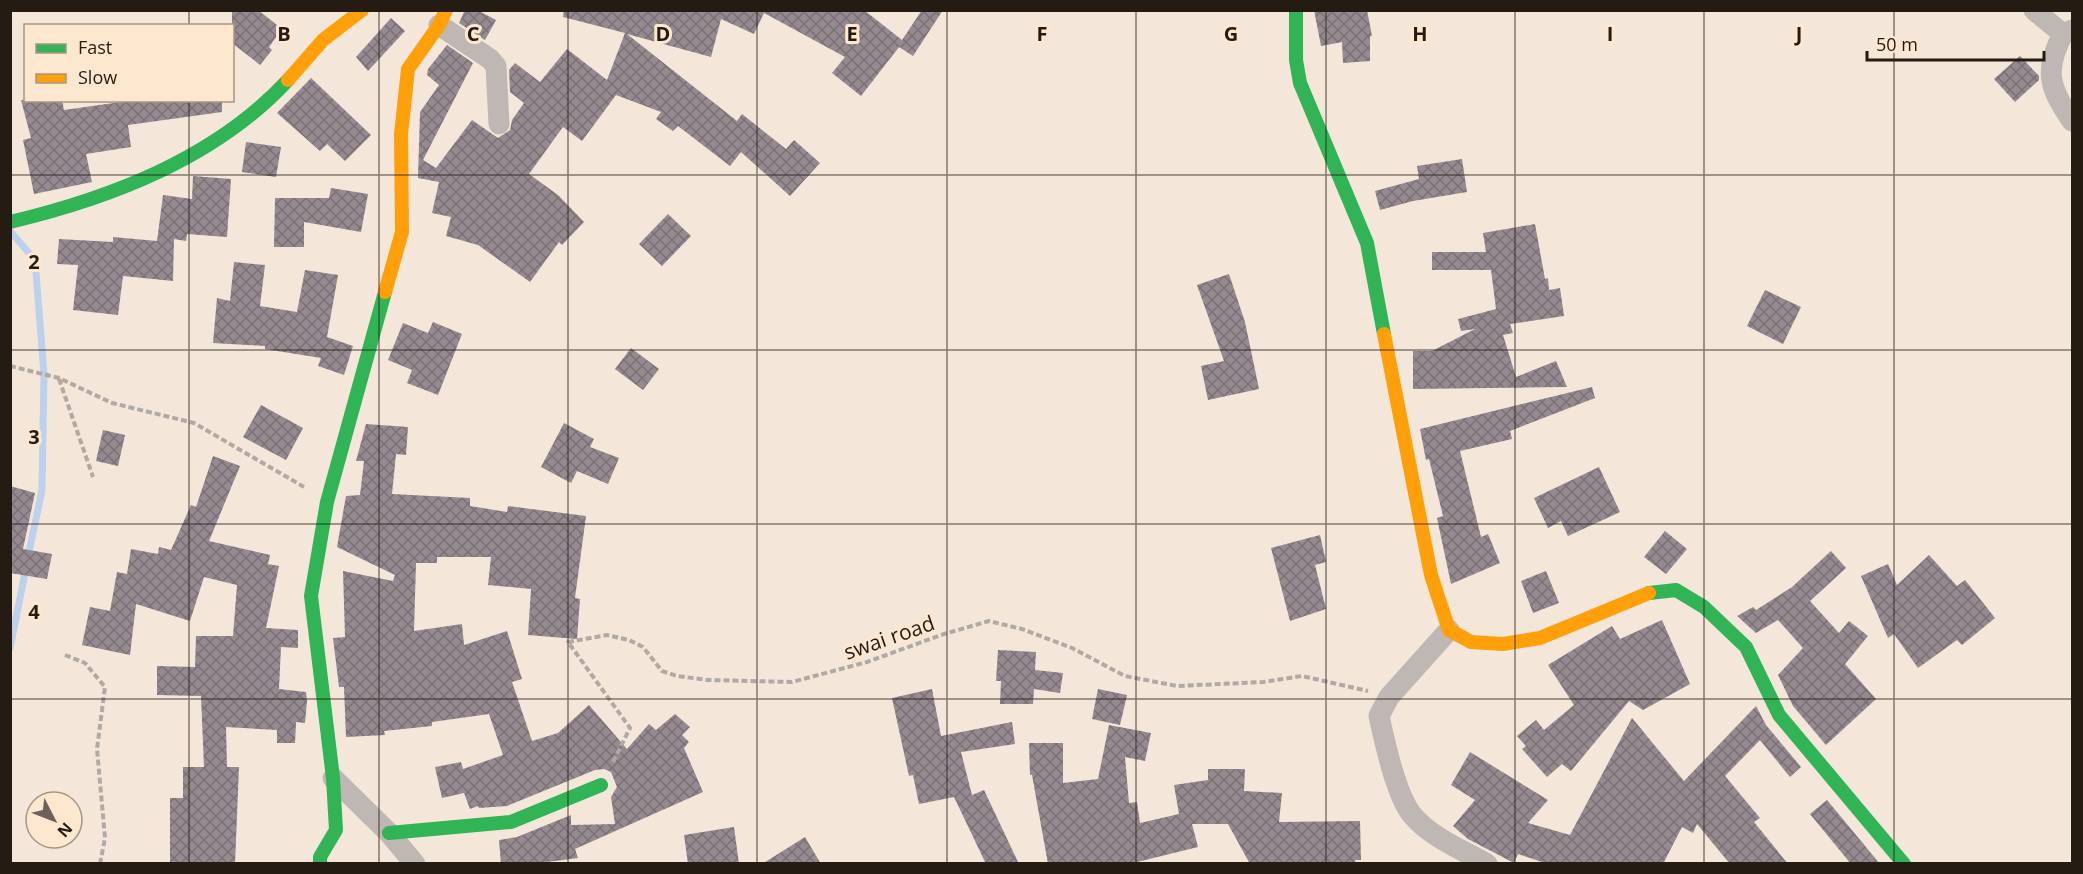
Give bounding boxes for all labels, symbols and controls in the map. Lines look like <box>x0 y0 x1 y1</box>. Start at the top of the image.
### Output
text: B <box>277 20 291 47</box>
text: C <box>467 20 480 47</box>
text: D <box>656 20 670 47</box>
text: E <box>846 20 858 47</box>
text: F <box>1037 20 1047 47</box>
text: G <box>1224 20 1238 47</box>
text: H <box>1412 20 1428 47</box>
text: I <box>1607 20 1613 47</box>
text: J <box>1794 20 1802 47</box>
legend <box>24 24 234 102</box>
scale bar <box>1867 24 2044 62</box>
text: 50 m <box>1876 32 1918 56</box>
text: Fast <box>78 35 112 59</box>
text: Slow <box>78 65 117 89</box>
text: 2 <box>28 248 40 275</box>
text: 3 <box>28 423 40 450</box>
text: 4 <box>28 598 40 625</box>
street label: swai road <box>840 608 938 666</box>
north arrow <box>24 790 84 850</box>
text: N <box>53 818 78 842</box>

